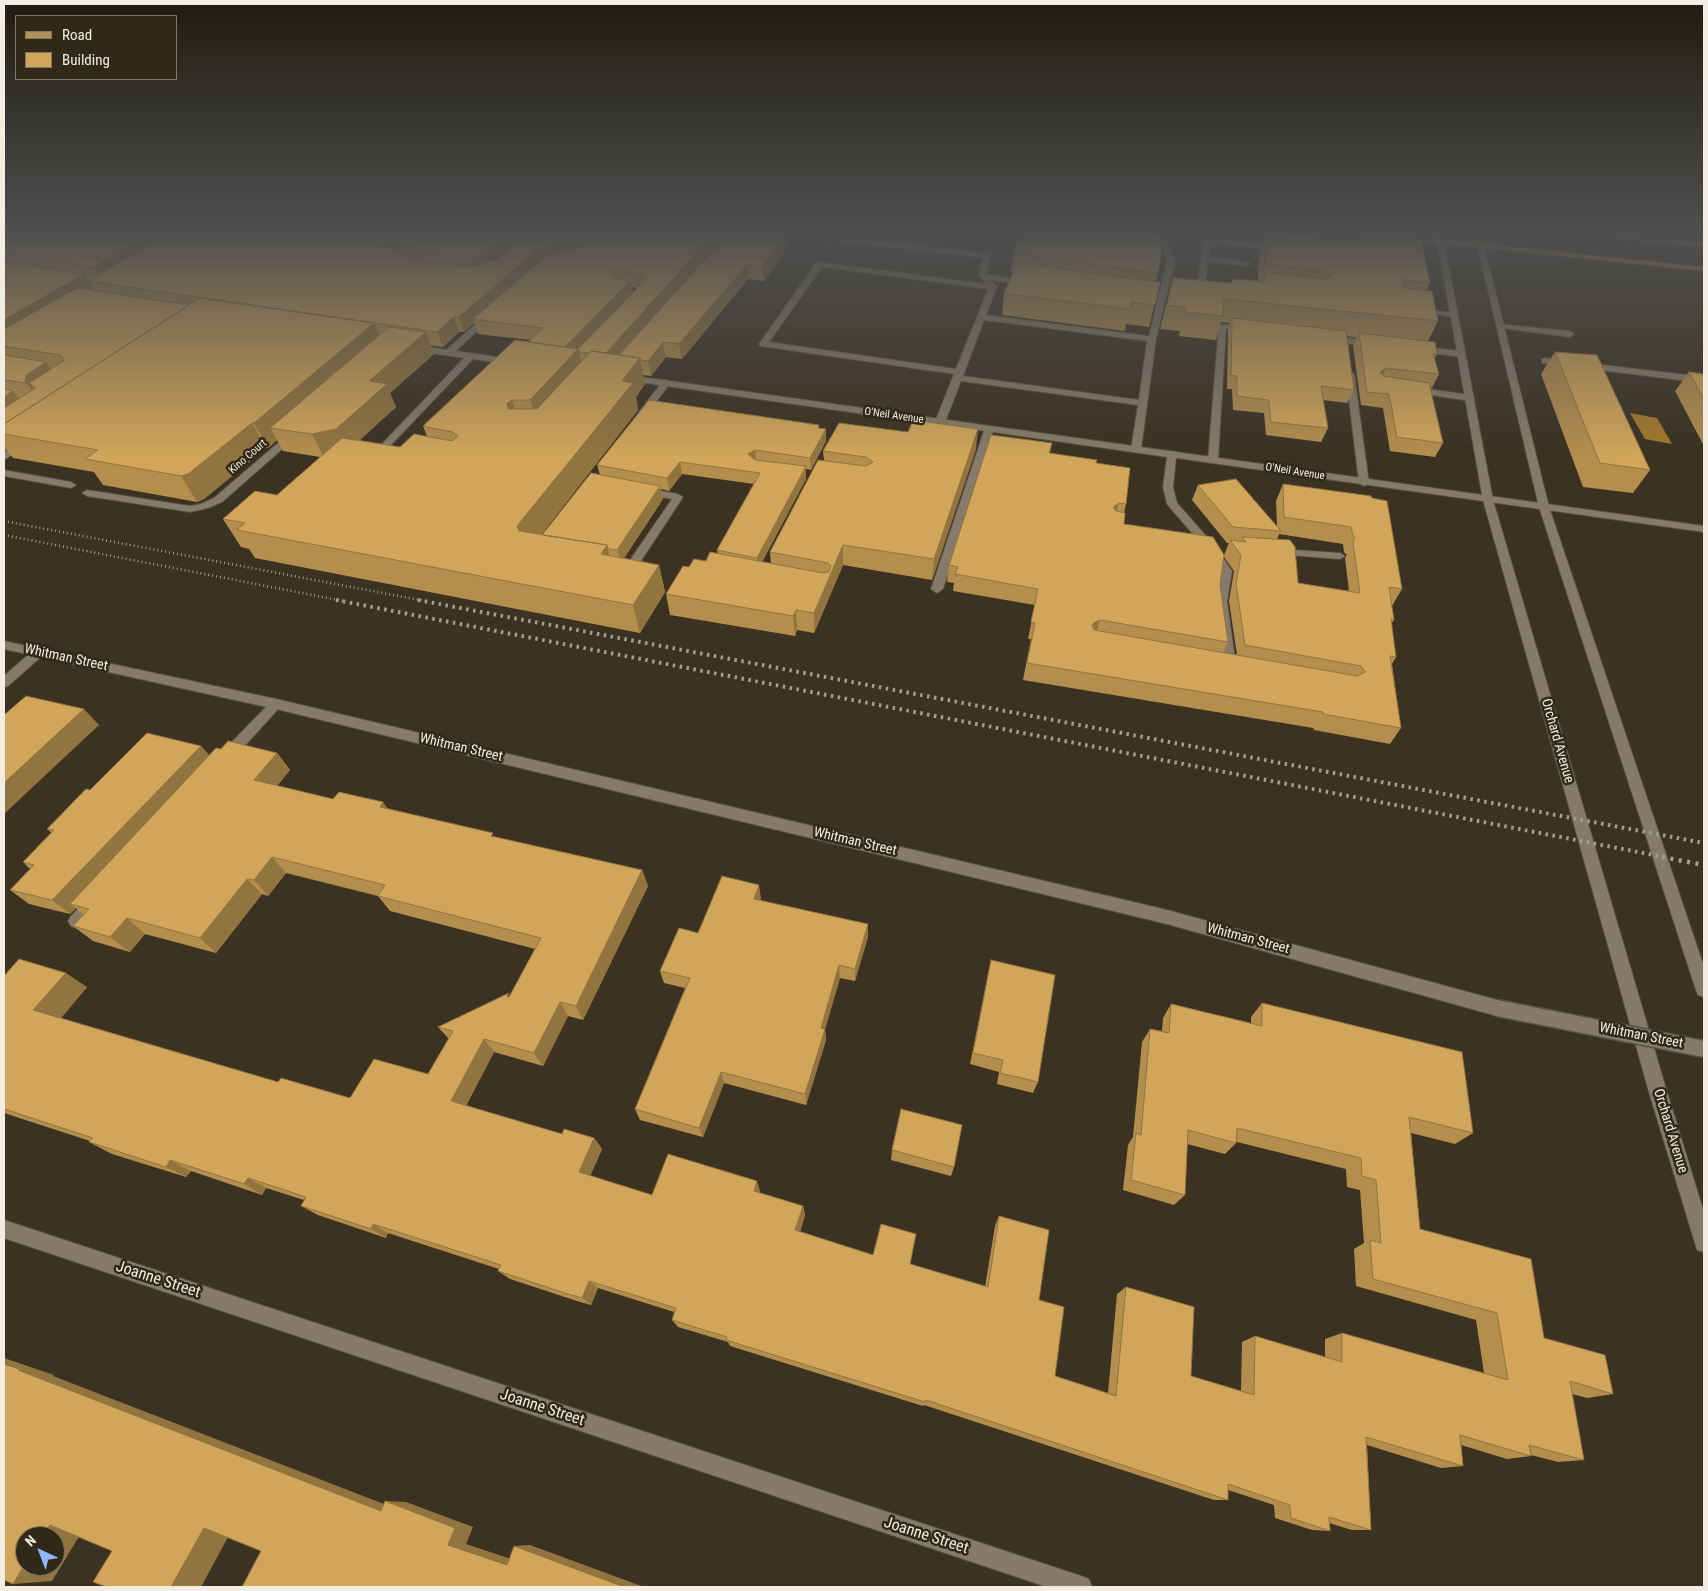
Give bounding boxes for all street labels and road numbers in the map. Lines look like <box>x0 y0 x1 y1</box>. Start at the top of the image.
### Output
street label: O'Neil Avenue <box>863 405 925 427</box>
street label: Kino Court <box>226 437 270 477</box>
street label: O'Neil Avenue <box>1264 461 1326 483</box>
street label: Whitman Street <box>23 641 109 675</box>
street label: Orchard Avenue <box>1537 697 1577 785</box>
street label: Whitman Street <box>418 730 504 766</box>
street label: Whitman Street <box>812 824 898 860</box>
street label: Whitman Street <box>1205 920 1291 958</box>
street label: Whitman Street <box>1598 1020 1684 1052</box>
street label: Orchard Avenue <box>1649 1087 1691 1175</box>
street label: Joanne Street <box>113 1257 203 1303</box>
street label: Joanne Street <box>497 1385 587 1431</box>
street label: Joanne Street <box>881 1513 971 1559</box>

